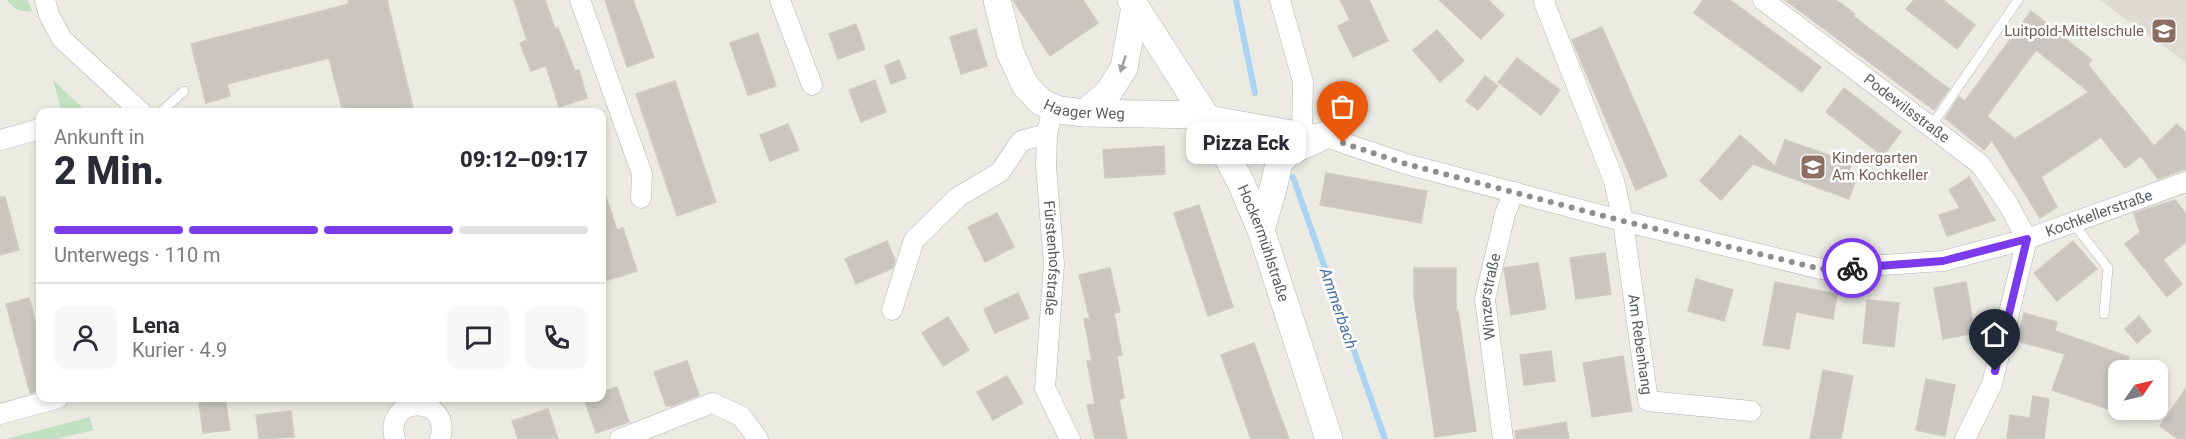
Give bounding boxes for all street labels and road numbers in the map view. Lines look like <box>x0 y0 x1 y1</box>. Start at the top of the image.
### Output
street label: Podewilsstraße <box>1860 70 1953 147</box>
street label: Haager Weg <box>1041 95 1125 123</box>
street label: Hockermühlstraße <box>1234 182 1293 304</box>
street label: Kochkellerstraße <box>2043 186 2155 241</box>
street label: Fürstenhofstraße <box>1040 200 1063 316</box>
street label: Winzerstraße <box>1476 251 1505 341</box>
street label: Am Rebenhang <box>1624 293 1656 396</box>

